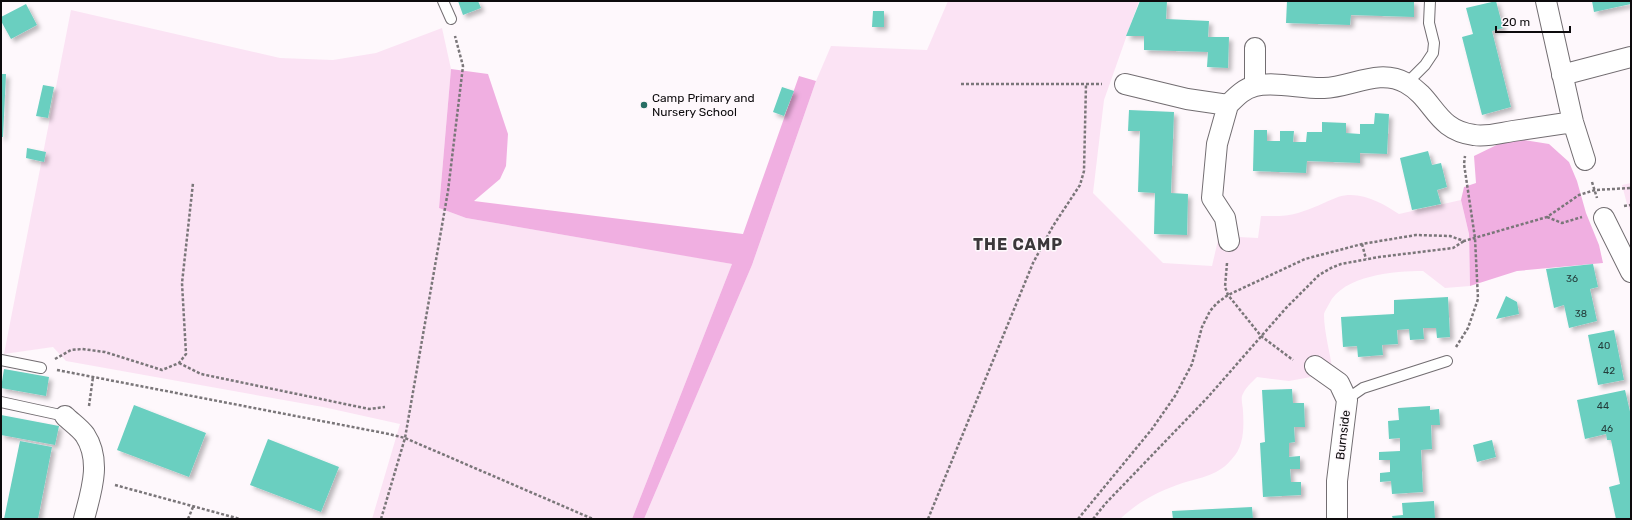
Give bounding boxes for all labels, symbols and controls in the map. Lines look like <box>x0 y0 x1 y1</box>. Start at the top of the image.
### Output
scale bar <box>1496 8 1570 34</box>
text: 20 m <box>1502 15 1530 29</box>
place label: Camp Primary and Nursery School <box>652 91 755 119</box>
marker: Camp Primary and Nursery School <box>639 100 649 110</box>
district label: THE CAMP <box>973 235 1063 254</box>
house number: 36 <box>1566 273 1578 285</box>
house number: 38 <box>1575 308 1587 320</box>
house number: 40 <box>1598 340 1610 352</box>
house number: 42 <box>1603 365 1615 377</box>
house number: 44 <box>1597 400 1609 412</box>
street label: Burnside <box>1333 409 1353 461</box>
house number: 46 <box>1601 423 1613 435</box>

